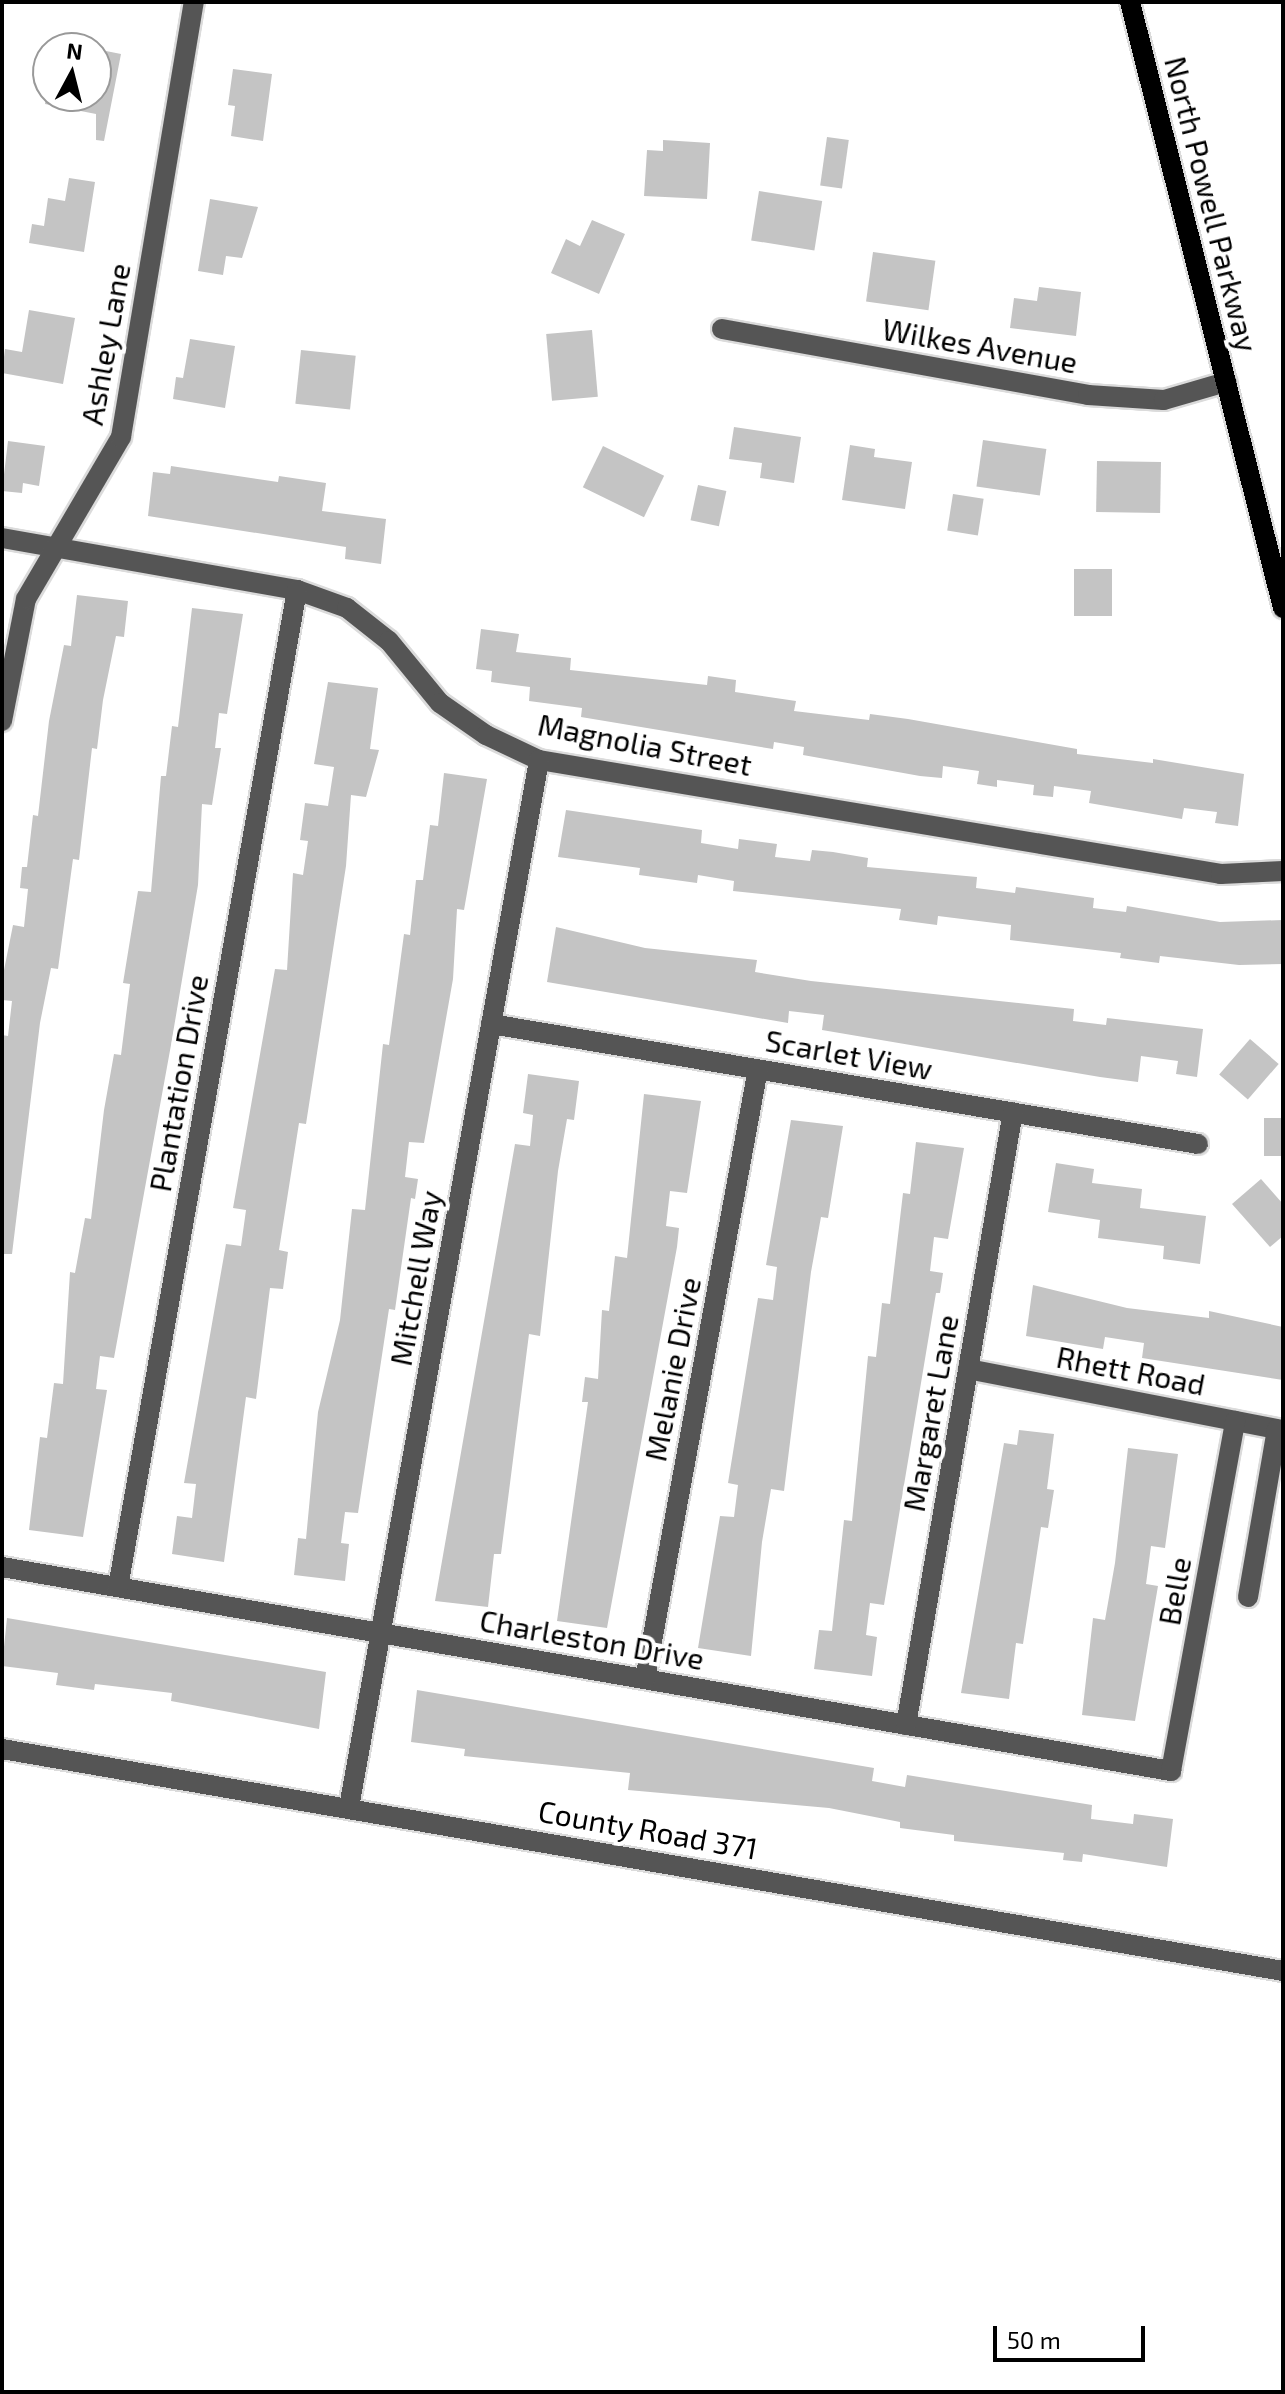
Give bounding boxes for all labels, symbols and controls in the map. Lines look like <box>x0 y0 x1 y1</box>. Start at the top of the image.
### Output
north arrow <box>32 32 112 112</box>
text: N <box>65 36 84 64</box>
street label: North Powell Parkway <box>1158 52 1266 356</box>
street label: Ashley Lane <box>73 260 137 428</box>
street label: Wilkes Avenue <box>879 310 1081 380</box>
street label: Magnolia Street <box>535 706 755 782</box>
street label: Plantation Drive <box>141 972 215 1194</box>
street label: Scarlet View <box>762 1022 936 1086</box>
street label: Mitchell Way <box>382 1187 448 1369</box>
street label: Melanie Drive <box>637 1274 707 1464</box>
street label: Margaret Lane <box>895 1312 965 1514</box>
street label: Rhett Road <box>1054 1338 1208 1402</box>
street label: Belle <box>1150 1554 1198 1628</box>
street label: Charleston Drive <box>477 1602 707 1676</box>
street label: County Road 371 <box>535 1792 761 1866</box>
scale bar <box>997 2310 1149 2360</box>
text: 50 m <box>1007 2325 1061 2354</box>

